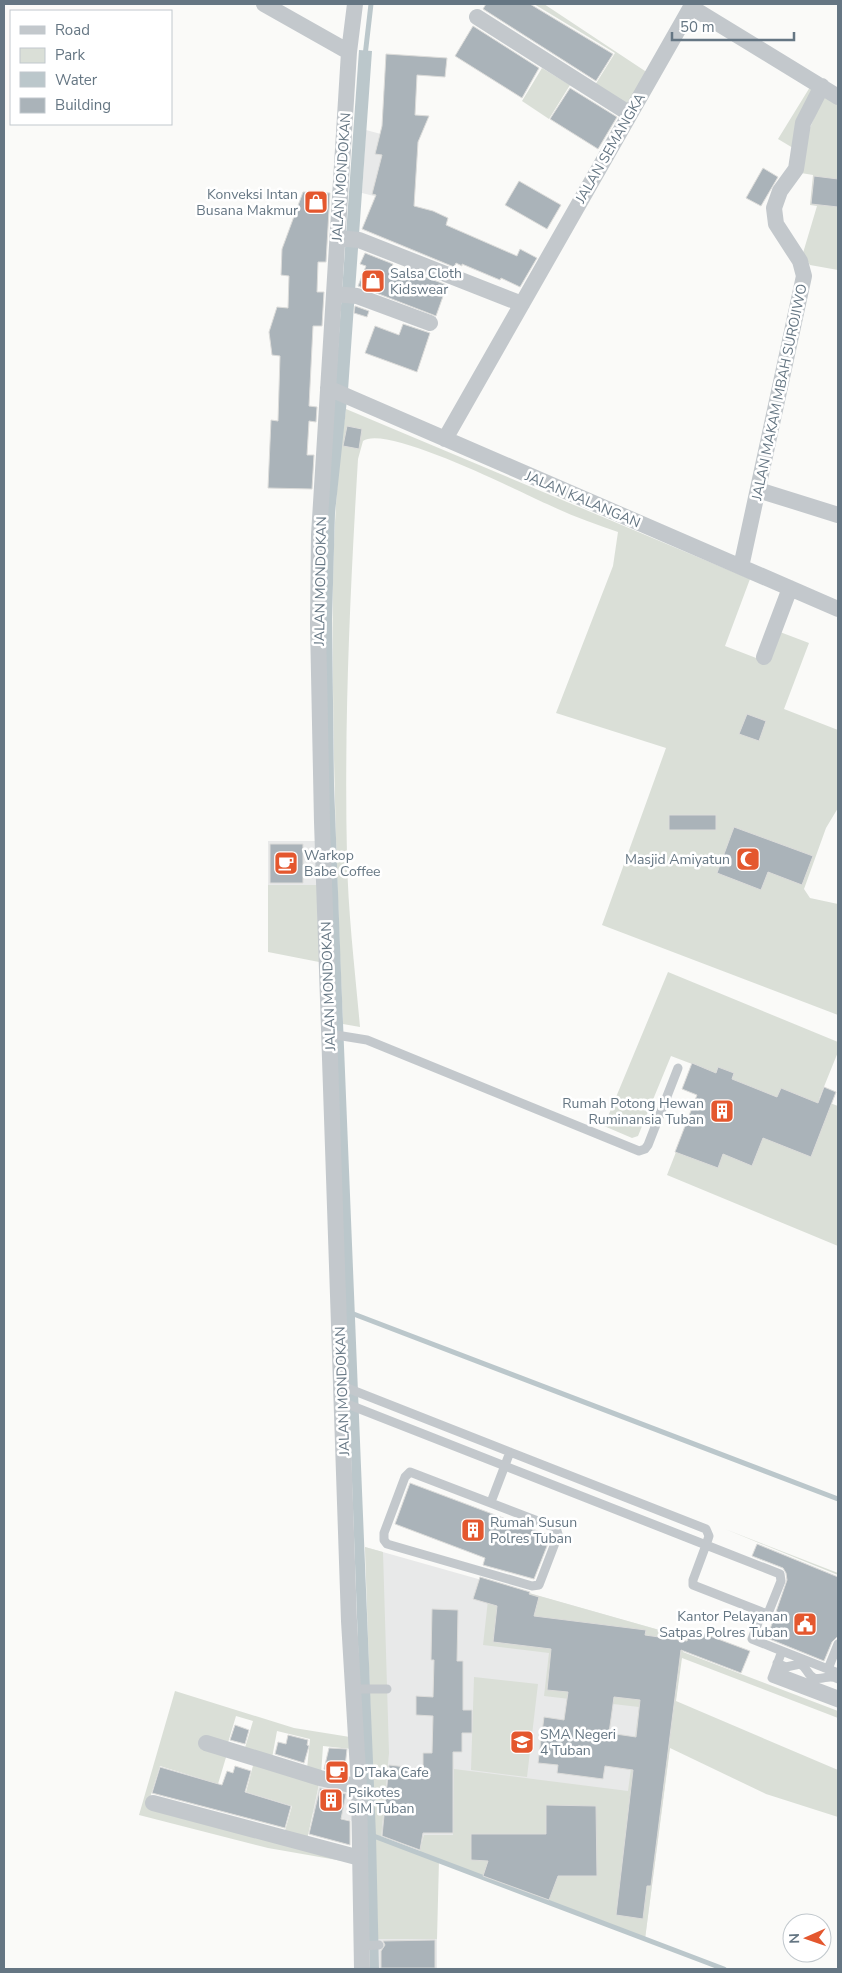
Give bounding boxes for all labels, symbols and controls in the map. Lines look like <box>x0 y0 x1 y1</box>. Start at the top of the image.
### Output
legend <box>10 10 172 125</box>
scale bar <box>672 10 794 42</box>
text: 50 m <box>680 17 715 37</box>
text: Road <box>55 20 90 40</box>
text: Park <box>55 45 85 65</box>
text: Water <box>55 70 98 90</box>
street label: JALAN SEMANGKA <box>571 90 650 208</box>
text: Building <box>55 95 111 115</box>
street label: JALAN MONDOKAN <box>327 112 355 243</box>
place label: Konveksi Intan Busana Makmur <box>196 185 298 220</box>
shop icon: Konveksi Intan Busana Makmur <box>303 189 329 215</box>
place label: Salsa Cloth Kidswear <box>390 264 462 299</box>
shop icon: Salsa Cloth Kidswear <box>360 268 386 294</box>
street label: JALAN MAKAM MBAH SUROJIWO <box>747 282 812 503</box>
street label: JALAN KALANGAN <box>521 466 643 532</box>
street label: JALAN MONDOKAN <box>310 516 331 647</box>
place label: Warkop Babe Coffee <box>304 846 381 881</box>
mosque icon: Masjid Amiyatun <box>735 846 761 872</box>
cafe icon: Warkop Babe Coffee <box>273 850 299 876</box>
place label: Masjid Amiyatun <box>625 850 730 869</box>
street label: JALAN MONDOKAN <box>317 921 340 1052</box>
place label: Rumah Potong Hewan Ruminansia Tuban <box>562 1094 704 1129</box>
building icon: Rumah Potong Hewan Ruminansia Tuban <box>709 1098 735 1124</box>
street label: JALAN MONDOKAN <box>331 1326 354 1457</box>
place label: Rumah Susun Polres Tuban <box>490 1513 577 1548</box>
building icon: Rumah Susun Polres Tuban <box>460 1517 486 1543</box>
place label: Kantor Pelayanan Satpas Polres Tuban <box>659 1607 788 1642</box>
public building icon: Kantor Pelayanan Satpas Polres Tuban <box>792 1611 818 1637</box>
place label: SMA Negeri 4 Tuban <box>540 1725 616 1760</box>
school or university icon: SMA Negeri 4 Tuban <box>509 1729 535 1755</box>
cafe icon: D'Taka Cafe <box>324 1759 350 1785</box>
place label: D'Taka Cafe <box>354 1763 429 1782</box>
place label: Psikotes SIM Tuban <box>348 1783 415 1818</box>
building icon: Psikotes SIM Tuban <box>318 1787 344 1813</box>
north arrow <box>782 1913 832 1963</box>
text: N <box>785 1933 804 1944</box>

